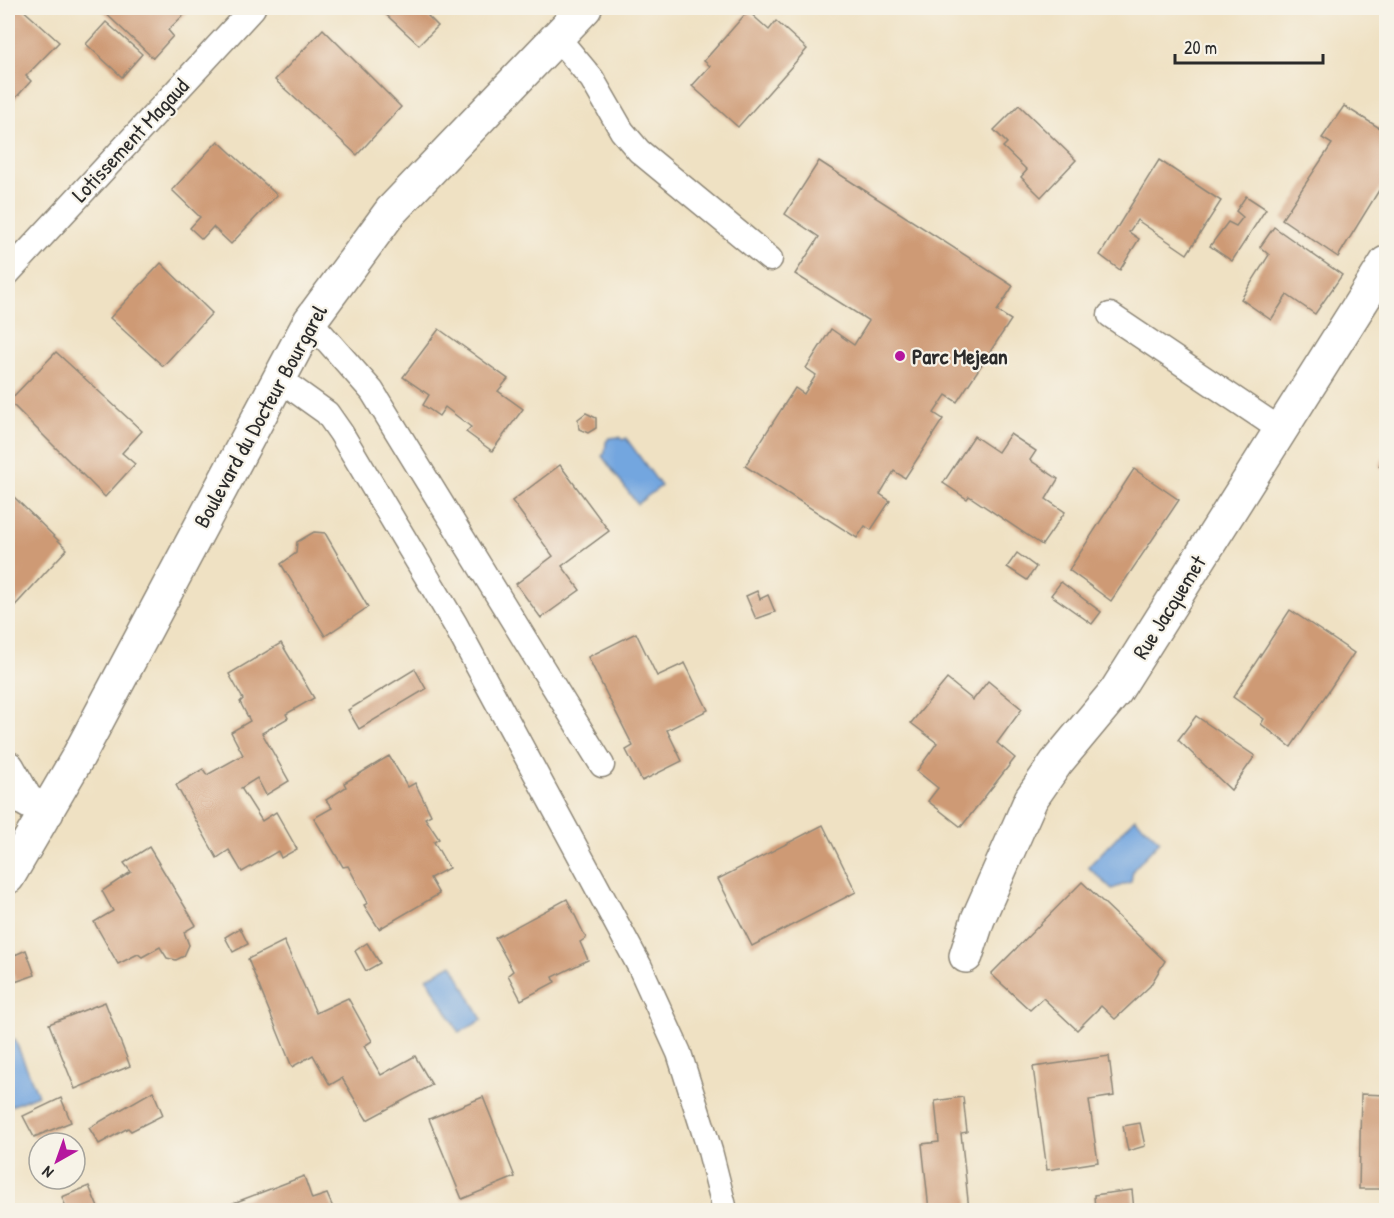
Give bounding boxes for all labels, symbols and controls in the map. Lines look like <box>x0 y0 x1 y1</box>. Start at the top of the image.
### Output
scale bar <box>1175 27 1324 65</box>
text: 20 m <box>1184 35 1217 60</box>
street label: Lotissement Magaud <box>65 71 195 208</box>
street label: Boulevard du Docteur Bourgarel <box>186 299 334 533</box>
place label: Parc Mejean <box>912 341 1008 371</box>
marker: Parc Mejean <box>893 349 907 363</box>
street label: Rue Jacquemet <box>1125 549 1213 665</box>
north arrow <box>27 1131 87 1191</box>
text: N <box>37 1161 58 1184</box>

